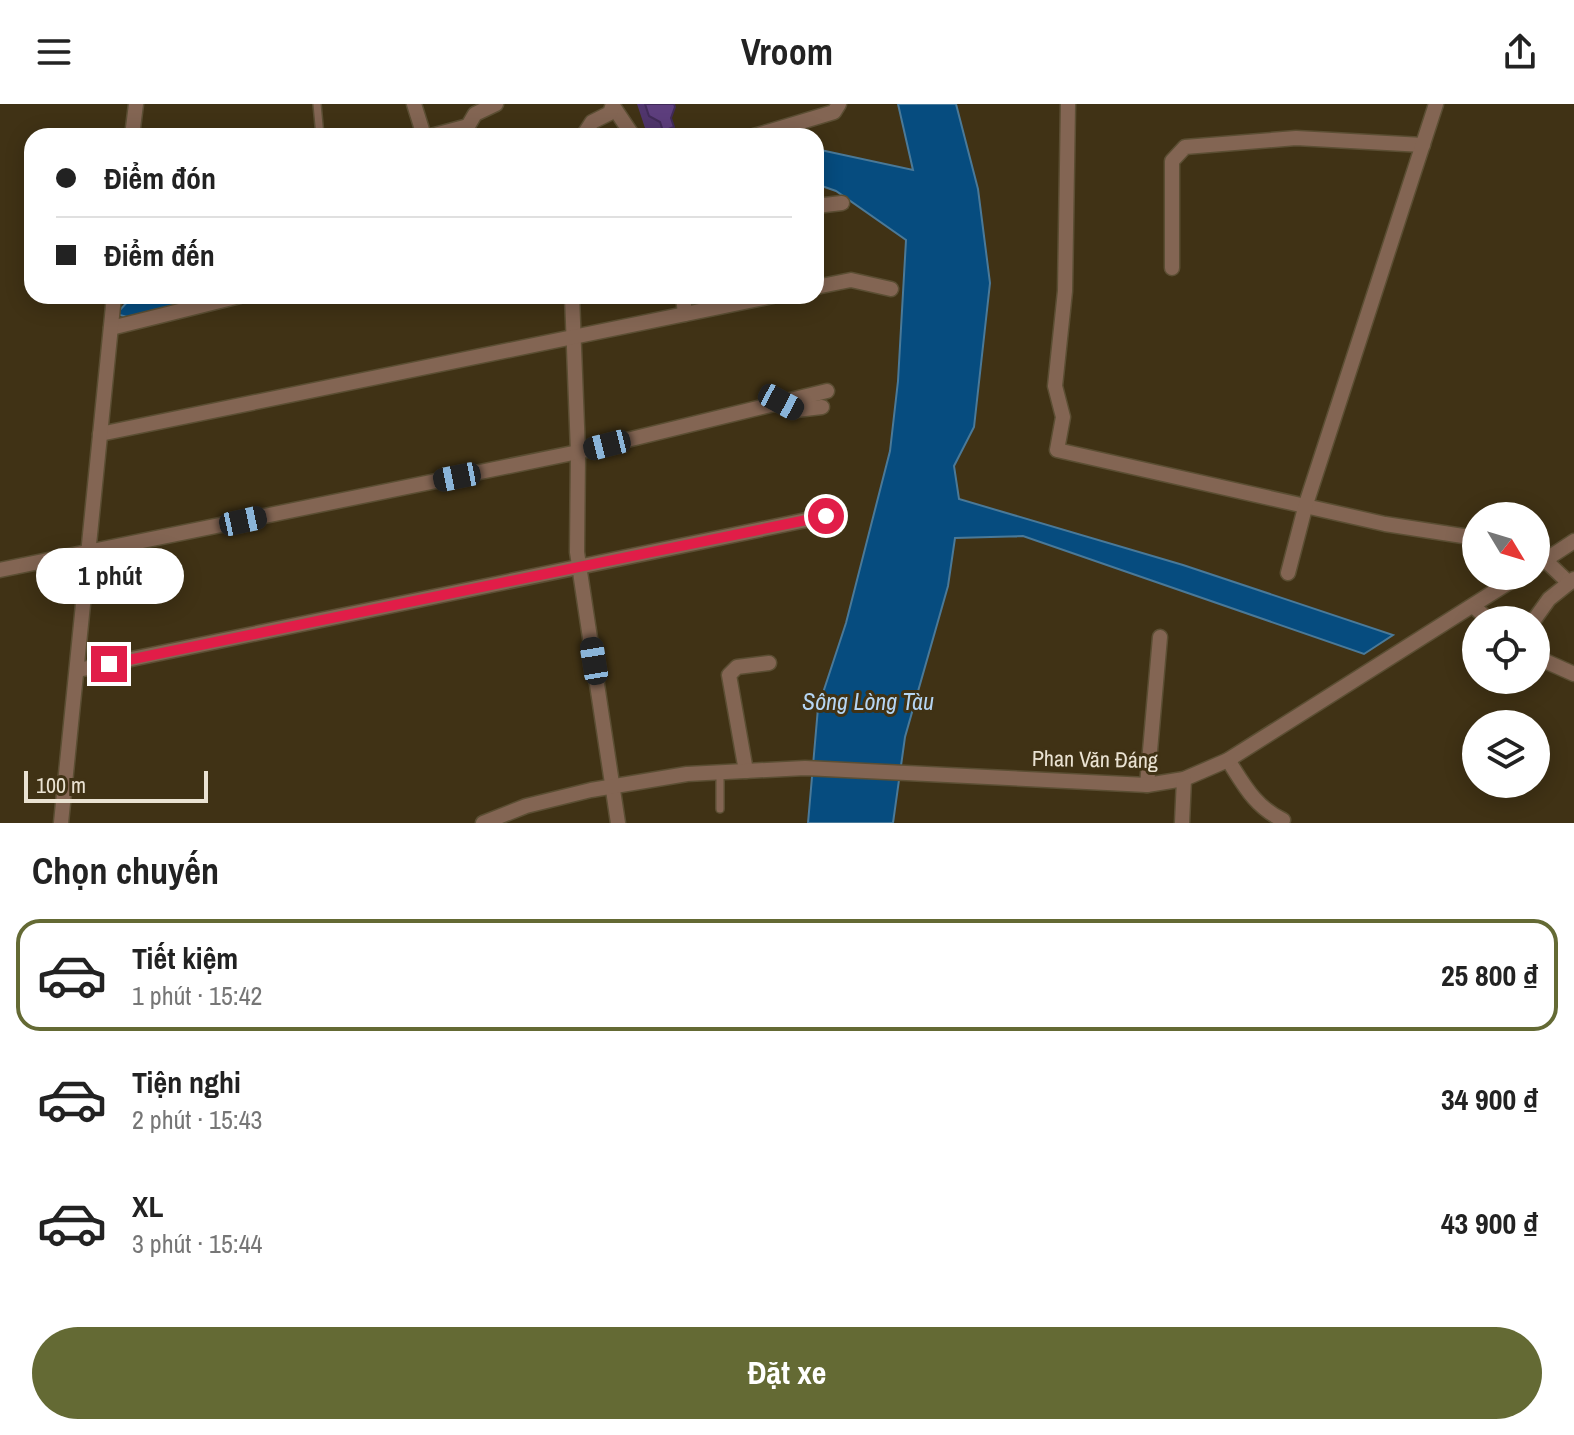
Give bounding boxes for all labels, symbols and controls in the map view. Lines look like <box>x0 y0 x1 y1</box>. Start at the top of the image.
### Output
text: Vroom <box>741 28 833 76</box>
icon: menu <box>32 30 76 74</box>
icon: share <box>1498 30 1542 74</box>
text: Điểm đón <box>104 158 216 198</box>
text: Điểm đến <box>104 235 215 275</box>
car <box>754 380 808 424</box>
car <box>581 428 633 462</box>
car <box>431 461 483 493</box>
route start <box>808 498 844 534</box>
north arrow <box>1462 502 1550 590</box>
map controls <box>1462 502 1550 798</box>
car <box>217 504 269 538</box>
callout: 1 phút <box>35 548 183 604</box>
text: 1 phút <box>78 558 142 593</box>
button: locate <box>1462 606 1550 694</box>
car <box>578 635 610 687</box>
route end <box>91 646 127 682</box>
water label: Sông Lòng Tàu <box>802 685 934 717</box>
button: layers <box>1462 710 1550 798</box>
street label: Phan Văn Đáng <box>1032 743 1158 775</box>
scale bar <box>24 767 208 803</box>
text: 100 m <box>36 770 86 800</box>
text: Chọn chuyến <box>32 847 219 895</box>
text: Tiết kiệm <box>132 938 238 978</box>
icon: car <box>36 939 108 1011</box>
text: 25 800 ₫ <box>1441 955 1538 995</box>
text: 1 phút · 15:42 <box>132 978 262 1013</box>
text: Tiện nghi <box>132 1062 241 1102</box>
icon: car <box>36 1063 108 1135</box>
text: 34 900 ₫ <box>1441 1079 1538 1119</box>
text: 2 phút · 15:43 <box>132 1102 262 1137</box>
text: XL <box>132 1186 163 1226</box>
icon: car <box>36 1187 108 1259</box>
text: 43 900 ₫ <box>1441 1203 1538 1243</box>
text: 3 phút · 15:44 <box>132 1226 262 1261</box>
button: Đặt xe <box>32 1327 1542 1419</box>

